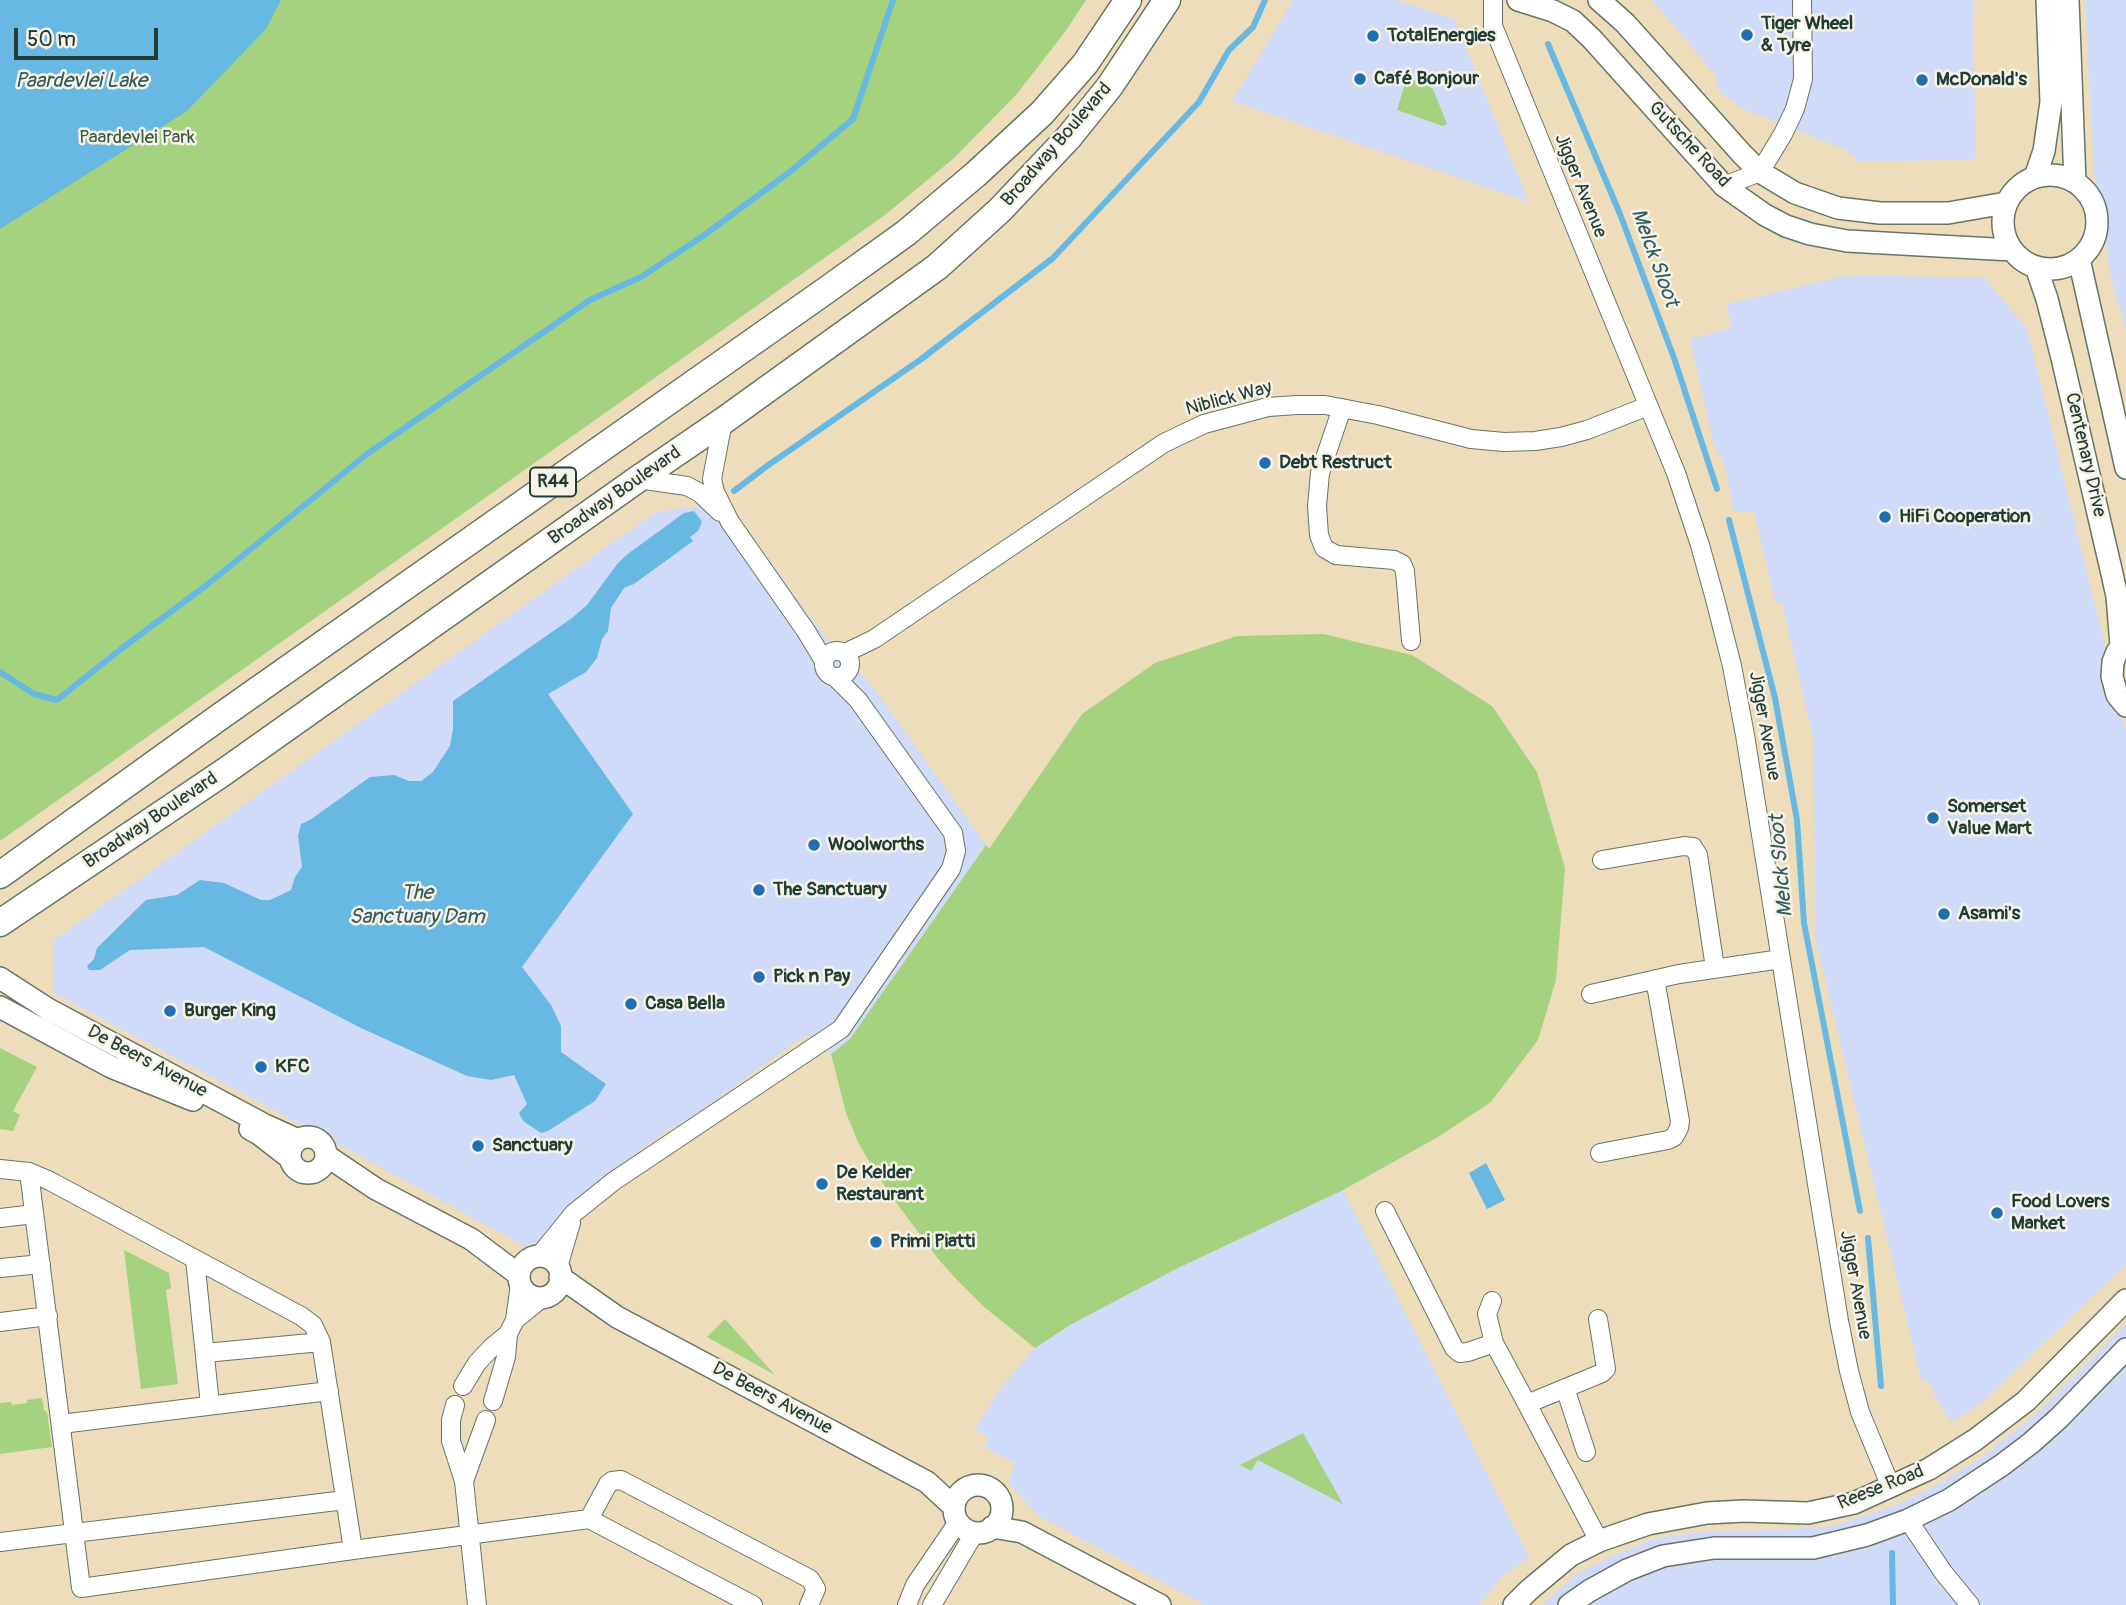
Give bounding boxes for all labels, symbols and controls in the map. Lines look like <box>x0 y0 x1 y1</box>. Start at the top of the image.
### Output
place label: Tiger Wheel & Tyre <box>1761 13 1853 57</box>
scale bar <box>18 14 161 58</box>
place label: TotalEnergies <box>1387 25 1495 47</box>
text: 50 m <box>27 26 76 53</box>
marker: Tiger Wheel & Tyre <box>1739 27 1755 43</box>
marker: TotalEnergies <box>1365 28 1381 44</box>
place label: Café Bonjour <box>1374 68 1479 90</box>
water label: Paardevlei Lake <box>15 69 147 95</box>
place label: McDonald's <box>1936 69 2027 91</box>
marker: Café Bonjour <box>1352 71 1368 87</box>
marker: McDonald's <box>1914 72 1930 88</box>
street label: Broadway Boulevard <box>997 78 1117 212</box>
street label: Gutsche Road <box>1643 97 1735 193</box>
park label: Paardevlei Park <box>79 127 195 149</box>
street label: Jigger Avenue <box>1549 131 1611 241</box>
water label: Melck Sloot <box>1625 205 1683 311</box>
street label: Niblick Way <box>1183 377 1275 421</box>
street label: Centenary Drive <box>2060 391 2110 519</box>
street label: Broadway Boulevard <box>544 442 686 550</box>
place label: Debt Restruct <box>1279 452 1392 474</box>
marker: Debt Restruct <box>1257 455 1273 471</box>
road number: R44 <box>530 468 576 496</box>
place label: HiFi Cooperation <box>1899 506 2031 528</box>
marker: HiFi Cooperation <box>1877 509 1893 525</box>
street label: Jigger Avenue <box>1743 670 1785 782</box>
street label: Broadway Boulevard <box>80 768 222 874</box>
place label: Somerset Value Mart <box>1947 796 2032 840</box>
marker: Somerset Value Mart <box>1925 810 1941 826</box>
water label: Melck Sloot <box>1765 814 1799 918</box>
place label: Woolworths <box>828 834 924 856</box>
marker: Woolworths <box>806 837 822 853</box>
place label: The Sanctuary <box>773 879 887 901</box>
water label: The Sanctuary Dam <box>349 881 485 931</box>
marker: The Sanctuary <box>751 882 767 898</box>
place label: Asami's <box>1958 903 2020 925</box>
marker: Asami's <box>1936 906 1952 922</box>
place label: Pick n Pay <box>773 966 850 988</box>
marker: Pick n Pay <box>751 969 767 985</box>
place label: Casa Bella <box>645 993 725 1015</box>
marker: Casa Bella <box>623 996 639 1012</box>
place label: Burger King <box>184 1000 276 1022</box>
marker: Burger King <box>162 1003 178 1019</box>
street label: De Beers Avenue <box>83 1021 211 1103</box>
place label: KFC <box>275 1056 310 1078</box>
marker: KFC <box>253 1059 269 1075</box>
place label: Sanctuary <box>492 1135 573 1157</box>
marker: Sanctuary <box>470 1138 486 1154</box>
place label: De Kelder Restaurant <box>836 1162 924 1206</box>
marker: De Kelder Restaurant <box>814 1176 830 1192</box>
place label: Food Lovers Market <box>2011 1191 2109 1235</box>
marker: Food Lovers Market <box>1989 1205 2005 1221</box>
street label: Jigger Avenue <box>1834 1229 1876 1341</box>
place label: Primi Piatti <box>890 1231 975 1253</box>
marker: Primi Piatti <box>868 1234 884 1250</box>
street label: De Beers Avenue <box>708 1358 836 1440</box>
street label: Reese Road <box>1835 1460 1927 1516</box>

